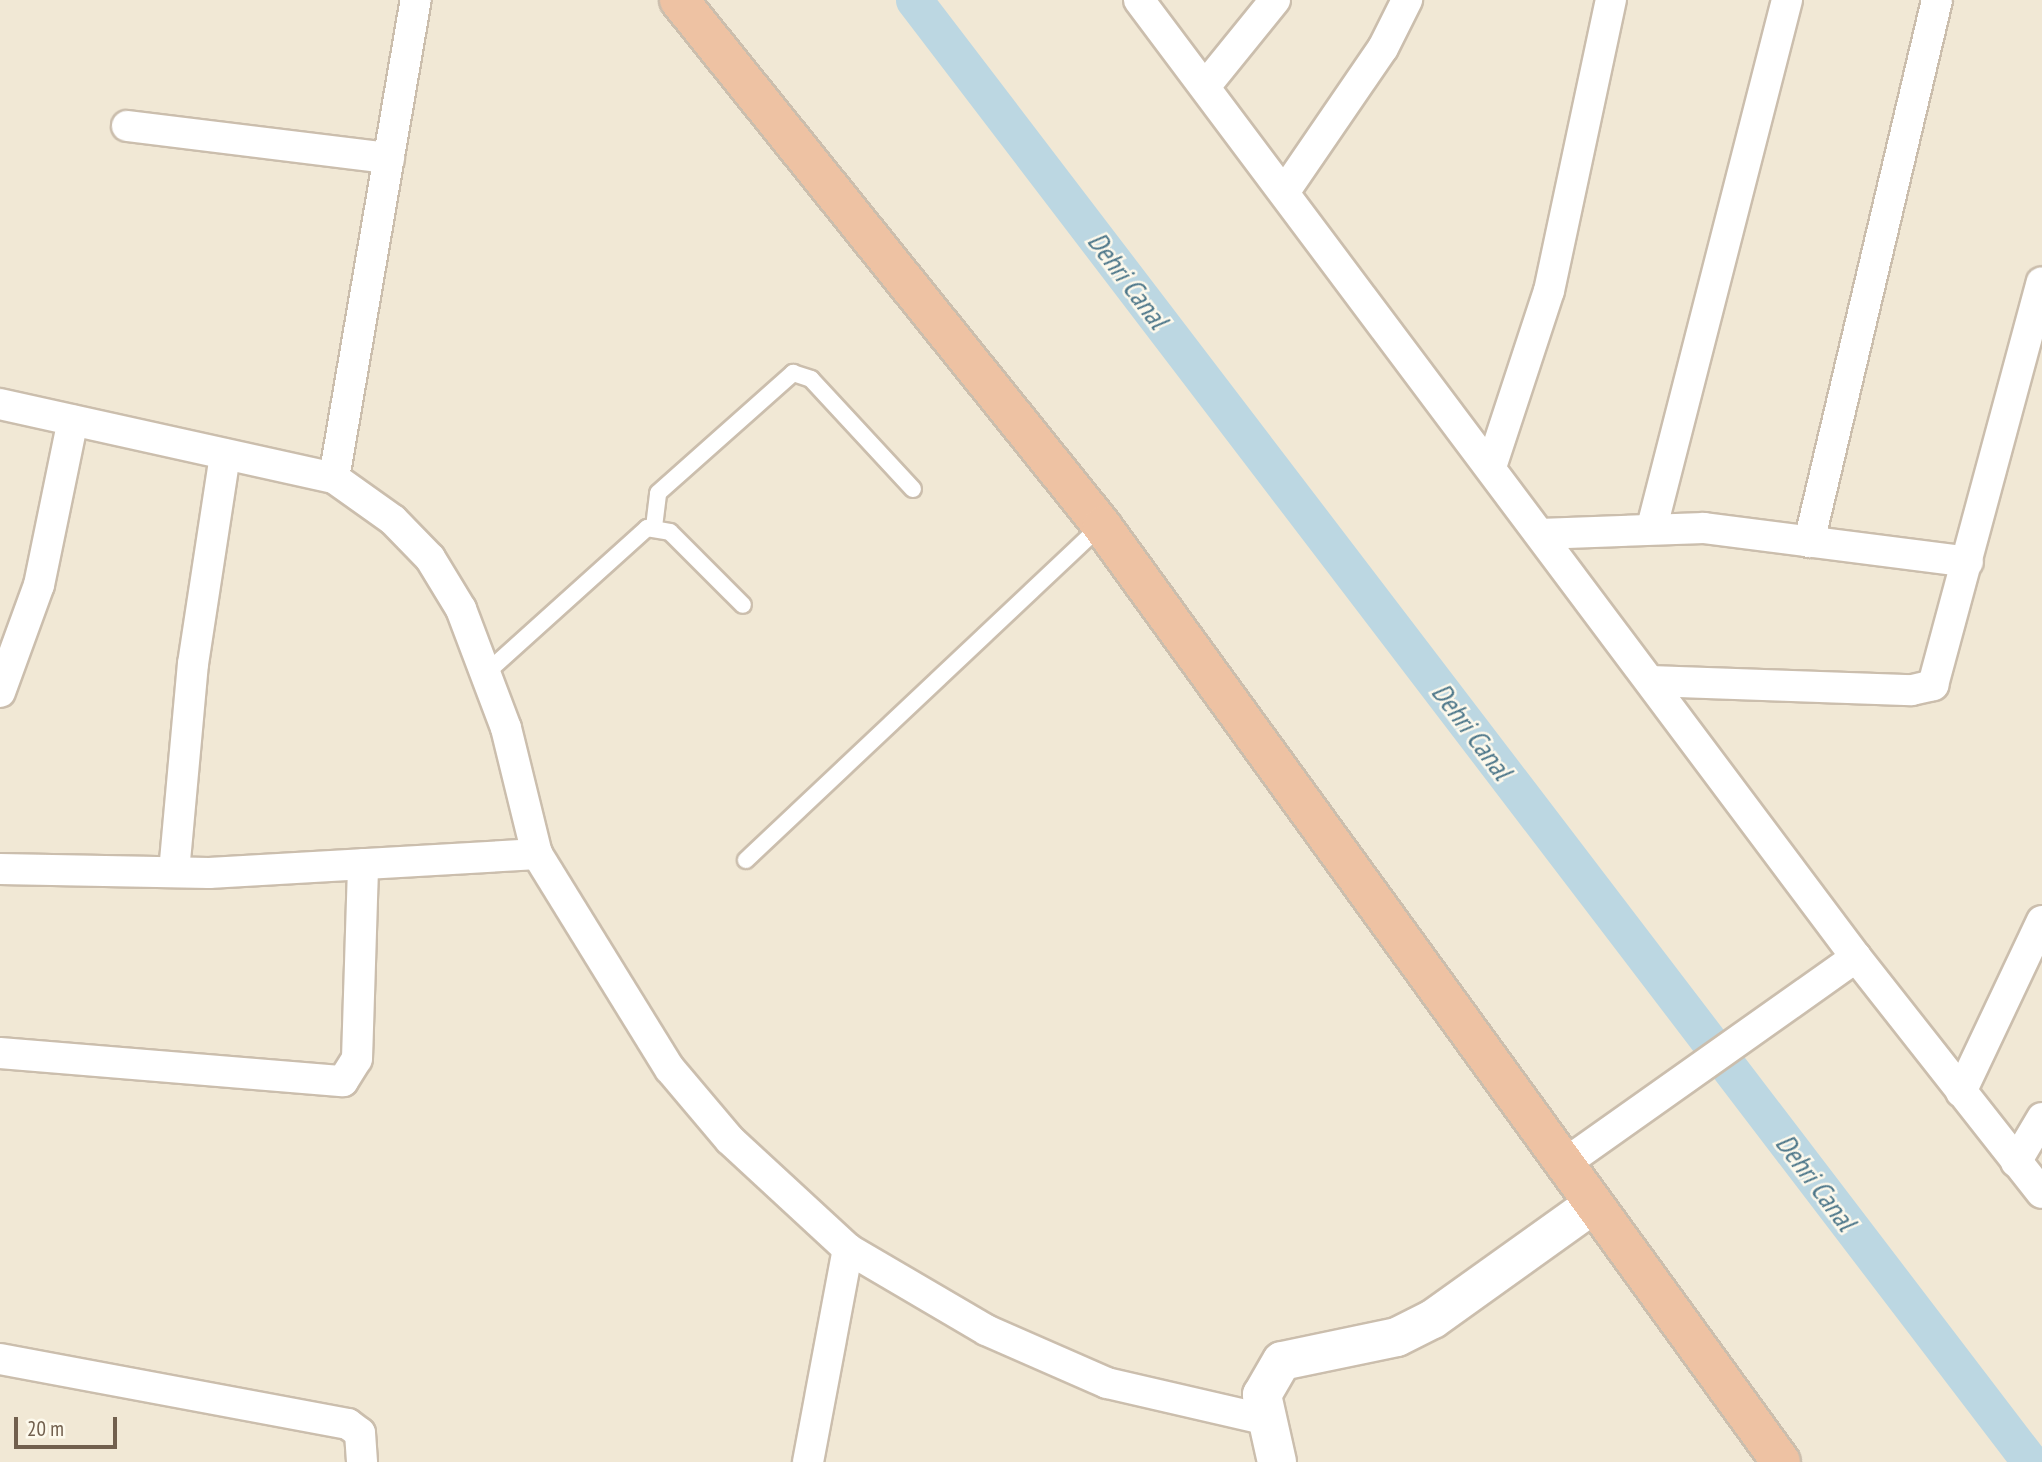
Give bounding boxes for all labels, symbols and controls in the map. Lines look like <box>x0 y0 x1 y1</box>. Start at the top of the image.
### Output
water label: Dehri Canal <box>1081 225 1175 335</box>
water label: Dehri Canal <box>1425 676 1519 786</box>
water label: Dehri Canal <box>1769 1127 1863 1237</box>
scale bar <box>18 1402 121 1446</box>
text: 20 m <box>27 1415 64 1442</box>

